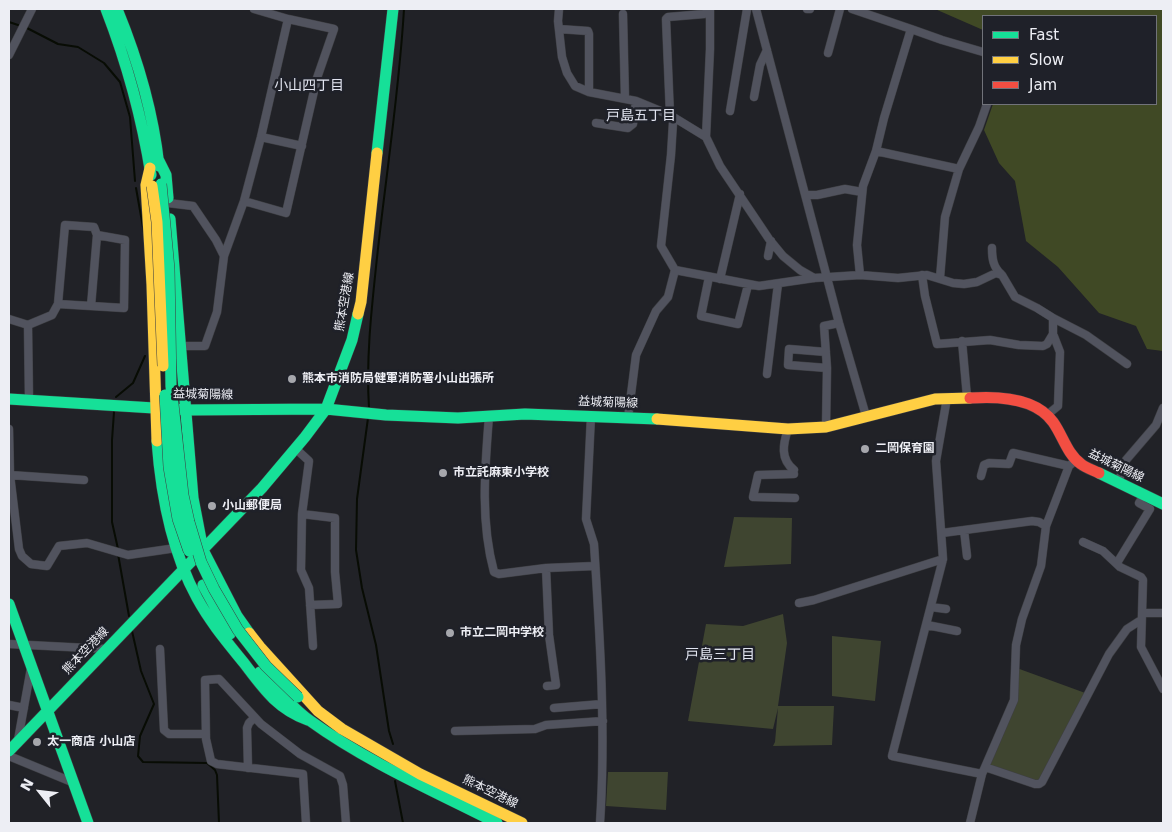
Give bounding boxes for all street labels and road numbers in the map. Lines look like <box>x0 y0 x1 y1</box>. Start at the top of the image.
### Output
street label: 熊本空港線 <box>333 271 357 333</box>
street label: 益城菊陽線 <box>173 387 233 403</box>
street label: 益城菊陽線 <box>578 395 638 411</box>
street label: 益城菊陽線 <box>1086 446 1146 486</box>
street label: 熊本空港線 <box>60 624 112 678</box>
street label: 熊本空港線 <box>460 772 520 812</box>

